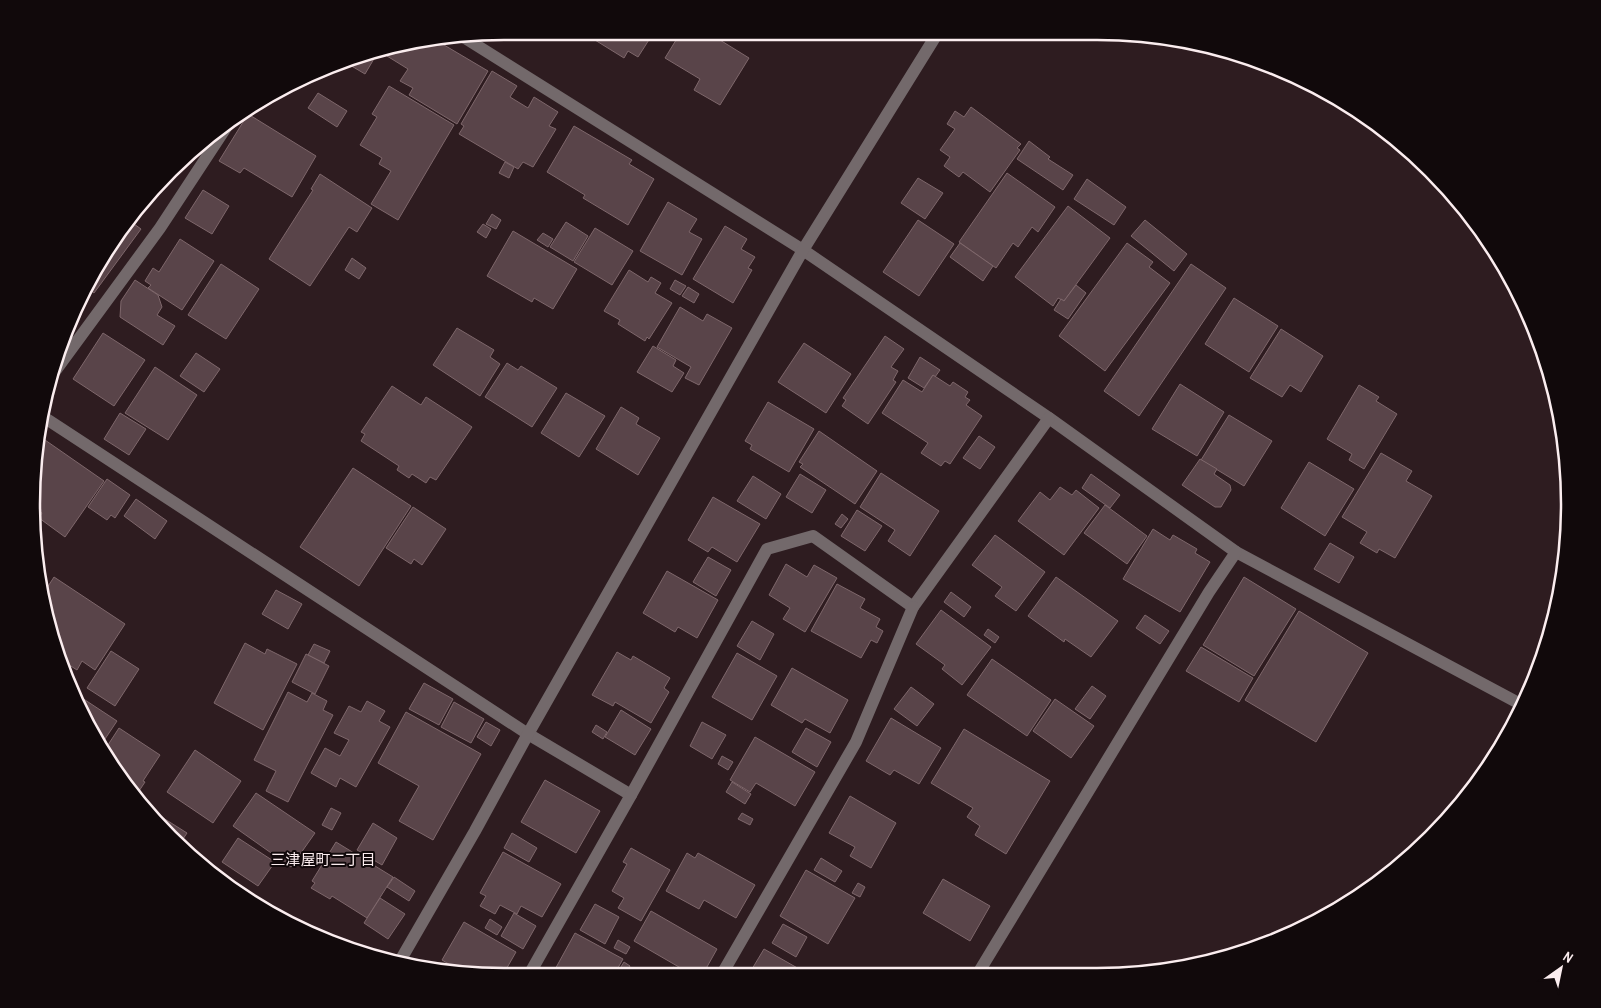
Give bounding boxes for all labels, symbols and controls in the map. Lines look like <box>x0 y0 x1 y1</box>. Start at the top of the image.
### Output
district label: 三津屋町二丁目 <box>270 849 376 870</box>
north arrow <box>1536 943 1586 993</box>
text: N <box>1560 947 1576 967</box>

